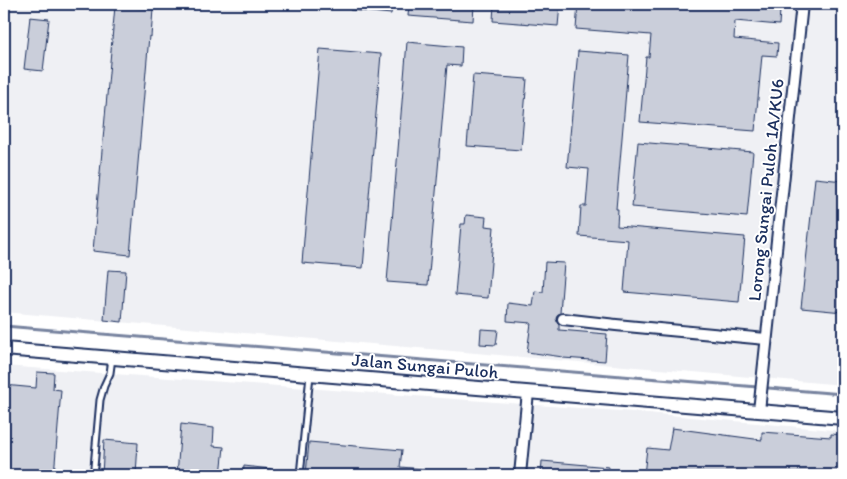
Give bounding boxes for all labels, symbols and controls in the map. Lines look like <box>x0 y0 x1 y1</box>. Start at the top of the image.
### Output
street label: Lorong Sungai Puloh 1A/KU6 <box>743 78 789 302</box>
street label: Jalan Sungai Puloh <box>351 349 500 383</box>

